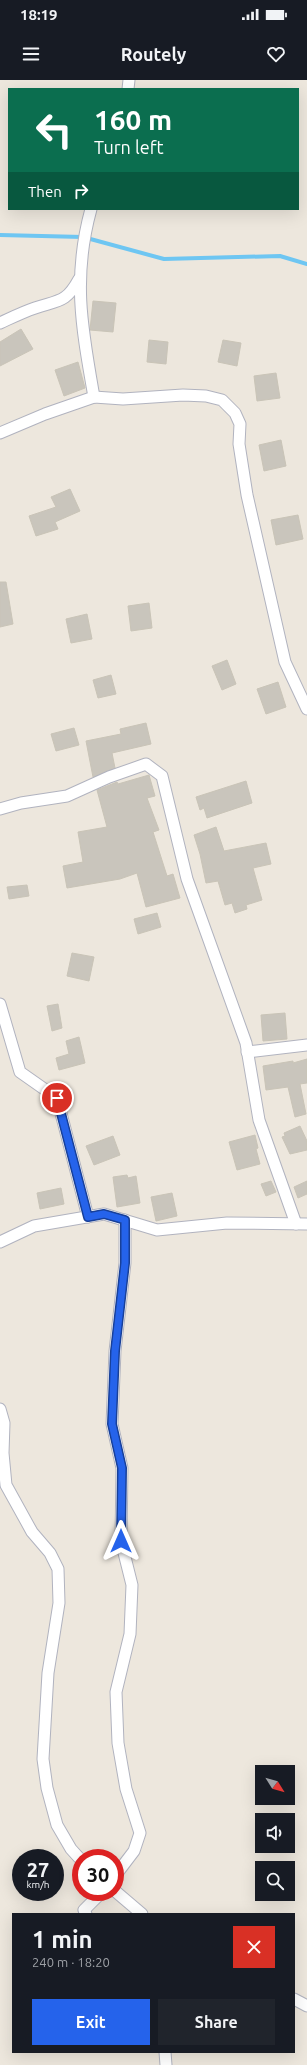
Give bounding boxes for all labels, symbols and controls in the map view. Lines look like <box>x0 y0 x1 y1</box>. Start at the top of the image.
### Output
text: 18:19 <box>20 6 58 23</box>
icon: menu <box>20 43 42 65</box>
icon: heart <box>265 43 287 65</box>
text: Routely <box>121 44 186 64</box>
icon: left <box>28 104 80 156</box>
text: 160 m <box>94 104 172 135</box>
text: Turn left <box>94 137 164 157</box>
icon: right <box>70 180 92 202</box>
text: Then <box>28 183 62 200</box>
pin <box>40 1081 74 1115</box>
icon: arrive <box>46 1087 68 1109</box>
position arrow <box>100 1520 142 1562</box>
north arrow <box>255 1765 295 1805</box>
map controls <box>255 1765 295 1901</box>
button: sound <box>255 1813 295 1853</box>
speed limit sign: 30 <box>72 1849 124 1901</box>
text: 27 <box>27 1858 49 1881</box>
button: search <box>255 1861 295 1901</box>
text: km/h <box>26 1879 50 1890</box>
text: 1 min <box>32 1926 93 1953</box>
button: close <box>233 1926 275 1968</box>
text: 240 m · 18:20 <box>32 1955 110 1969</box>
button: Exit <box>32 1999 150 2045</box>
button: Share <box>158 1999 275 2045</box>

